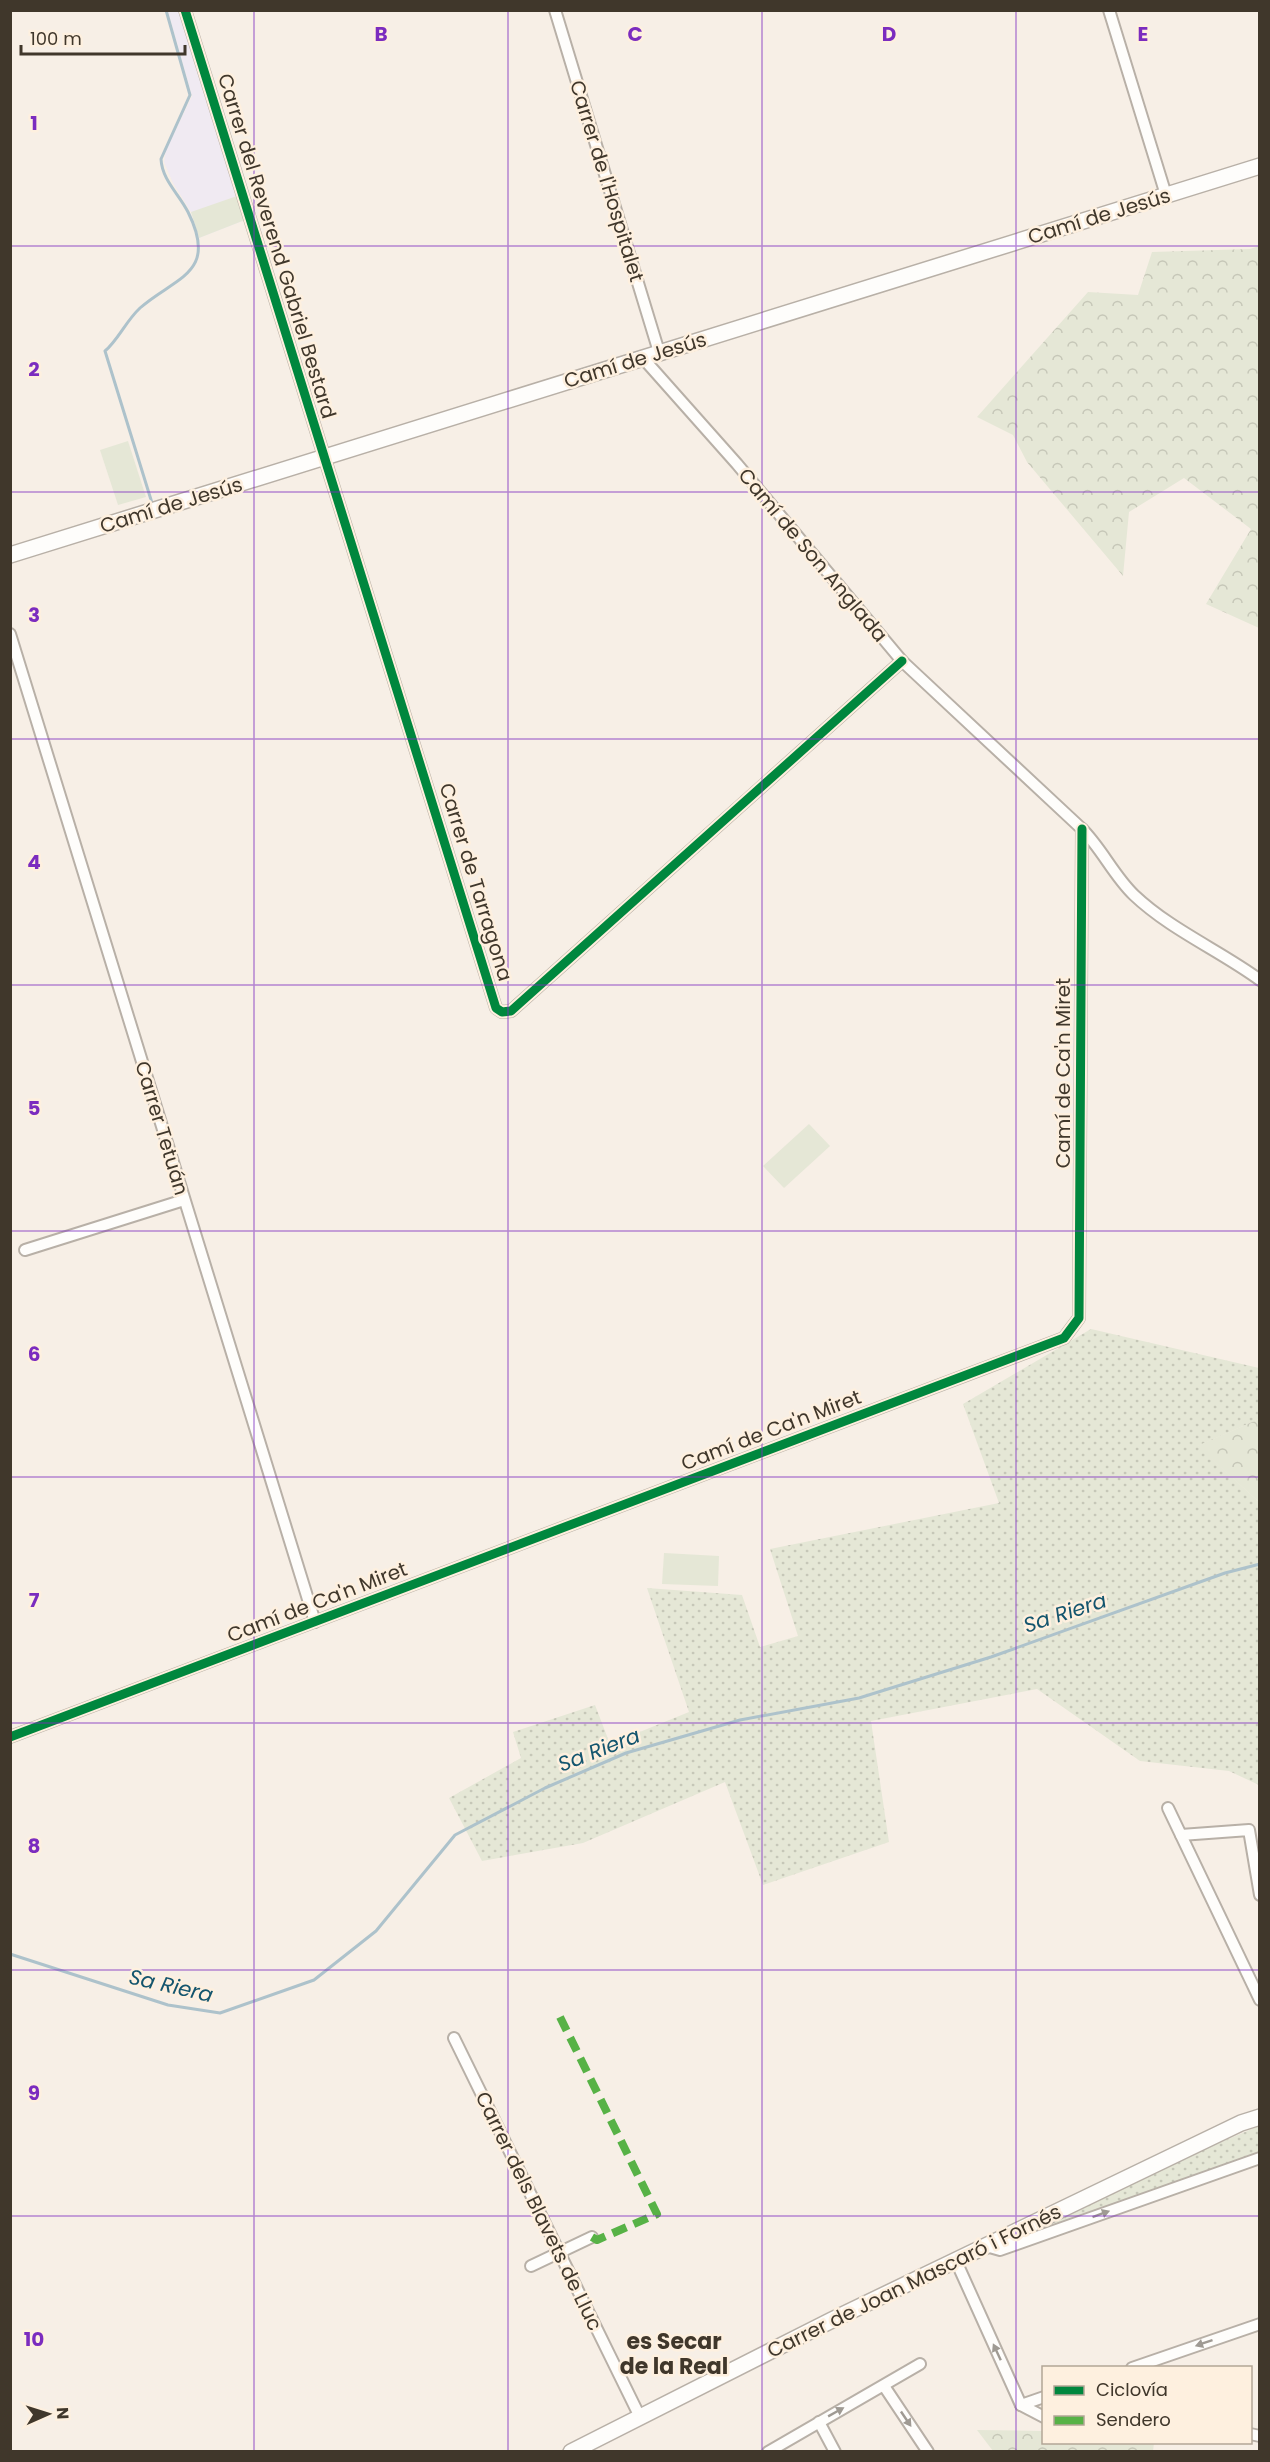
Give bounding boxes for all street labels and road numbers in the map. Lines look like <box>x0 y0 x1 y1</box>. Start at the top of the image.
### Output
street label: Carrer del Reverend Gabriel Bestard <box>211 70 343 422</box>
street label: Carrer de l'Hospitalet <box>563 77 651 285</box>
street label: Camí de Jesús <box>1024 181 1174 251</box>
street label: Camí de Jesús <box>560 325 710 395</box>
street label: Camí de Son Anglada <box>732 462 894 648</box>
street label: Camí de Jesús <box>96 470 246 540</box>
street label: Carrer de Tarragona <box>433 780 519 984</box>
street label: Camí de Ca'n Miret <box>1049 978 1077 1168</box>
street label: Carrer Tetuán <box>128 1058 196 1198</box>
street label: Camí de Ca'n Miret <box>677 1383 865 1477</box>
street label: Camí de Ca'n Miret <box>223 1555 411 1649</box>
street label: Carrer dels Blavets de Lluc <box>469 2087 609 2335</box>
street label: Carrer de Joan Mascaró i Fornés <box>762 2197 1066 2365</box>

